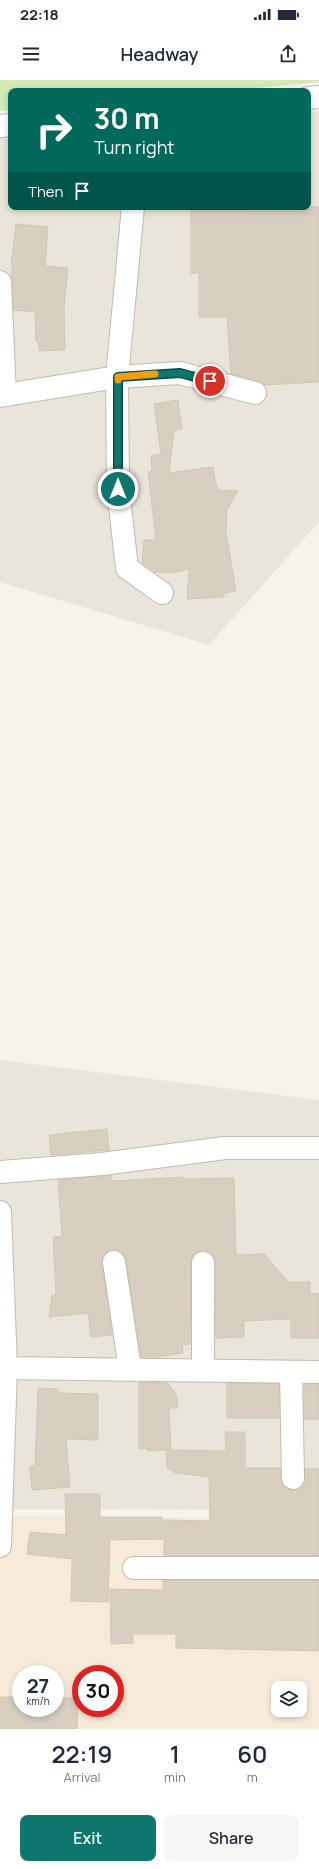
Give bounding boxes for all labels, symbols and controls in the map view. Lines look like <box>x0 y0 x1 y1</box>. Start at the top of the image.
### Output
text: 22:18 <box>20 4 59 25</box>
text: Headway <box>121 42 198 66</box>
icon: menu <box>20 43 42 65</box>
icon: share <box>277 43 299 65</box>
text: 30 m <box>94 99 159 137</box>
icon: right <box>28 104 80 156</box>
text: Turn right <box>94 135 175 159</box>
icon: arrive <box>71 180 93 202</box>
text: Then <box>28 181 63 202</box>
pin <box>193 364 227 398</box>
icon: arrive <box>199 370 221 392</box>
position arrow <box>97 468 139 510</box>
speed limit sign: 30 <box>72 1665 124 1717</box>
text: 27 <box>27 1672 49 1699</box>
map controls <box>271 1681 307 1717</box>
button: layers <box>271 1681 307 1717</box>
text: km/h <box>26 1694 50 1708</box>
text: 22:19 <box>51 1737 113 1770</box>
text: 1 <box>170 1737 180 1770</box>
text: 60 <box>237 1737 268 1770</box>
text: Arrival <box>63 1768 101 1786</box>
text: min <box>164 1768 186 1786</box>
text: m <box>247 1768 258 1786</box>
button: Exit <box>20 1815 156 1861</box>
button: Share <box>164 1815 299 1861</box>

